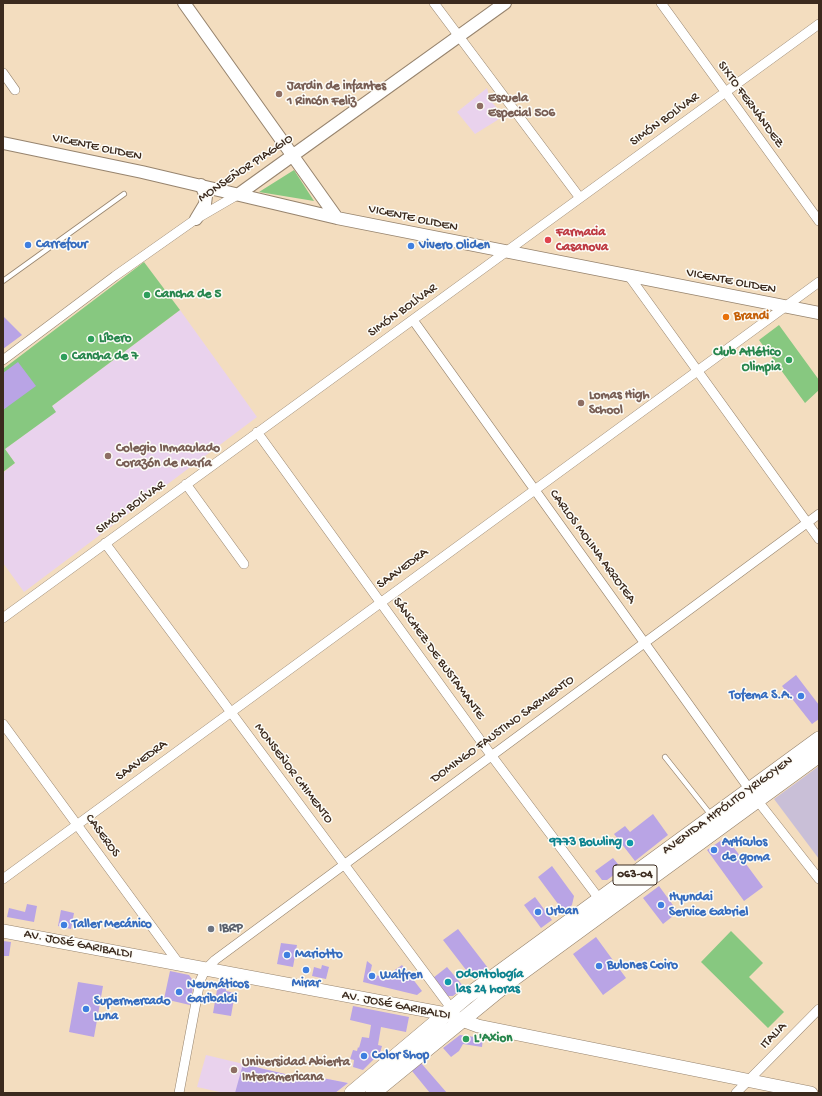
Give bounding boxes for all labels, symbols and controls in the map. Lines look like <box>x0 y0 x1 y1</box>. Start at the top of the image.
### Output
street label: SIXTO FERNÁNDEZ <box>713 59 787 151</box>
place label: Jardin de infantes 1 Rincón Feliz <box>287 79 386 110</box>
marker: Jardin de infantes 1 Rincón Feliz <box>274 89 284 99</box>
street label: SIMÓN BOLÍVAR <box>627 90 703 150</box>
place label: Escuela Especial 506 <box>488 91 555 122</box>
marker: Escuela Especial 506 <box>475 101 485 111</box>
street label: VICENTE OLIDEN <box>51 131 143 165</box>
street label: MONSEÑOR PIAGGIO <box>196 132 296 206</box>
street label: VICENTE OLIDEN <box>367 202 459 236</box>
place label: Farmacia Casanova <box>556 225 608 256</box>
marker: Farmacia Casanova <box>543 235 553 245</box>
place label: Carrefour <box>36 237 88 253</box>
place label: Vivero Oliden <box>419 238 490 254</box>
marker: Carrefour <box>23 240 33 250</box>
marker: Vivero Oliden <box>406 241 416 251</box>
street label: VICENTE OLIDEN <box>685 266 777 298</box>
street label: SIMÓN BOLÍVAR <box>365 281 441 341</box>
place label: Cancha de 5 <box>155 287 221 303</box>
marker: Cancha de 5 <box>142 290 152 300</box>
place label: Brandi <box>734 309 769 325</box>
marker: Brandi <box>721 312 731 322</box>
place label: Líbero <box>99 331 132 347</box>
marker: Líbero <box>86 334 96 344</box>
place label: Club Atlético Olimpia <box>713 345 781 376</box>
place label: Cancha de 7 <box>72 349 138 365</box>
marker: Cancha de 7 <box>59 352 69 362</box>
marker: Club Atlético Olimpia <box>784 355 794 365</box>
place label: Lomas High School <box>589 388 649 419</box>
marker: Lomas High School <box>576 398 586 408</box>
place label: Colegio Inmaculado Corazón de María <box>116 441 220 472</box>
marker: Colegio Inmaculado Corazón de María <box>103 451 113 461</box>
street label: SIMÓN BOLÍVAR <box>93 478 169 538</box>
street label: CARLOS MOLINA ARROTEA <box>545 487 639 607</box>
street label: SAAVEDRA <box>374 545 432 593</box>
street label: SÁNCHEZ DE BUSTAMANTE <box>388 595 488 723</box>
street label: DOMINGO FAUSTINO SARMIENTO <box>428 673 578 787</box>
place label: Tofema S.A. <box>729 688 793 704</box>
marker: Tofema S.A. <box>796 691 806 701</box>
street label: MONSEÑOR CHIMENTO <box>250 721 336 827</box>
street label: SAAVEDRA <box>113 737 171 785</box>
street label: AVENIDA HIPÓLITO YRIGOYEN <box>660 753 796 859</box>
street label: CASEROS <box>81 811 123 861</box>
place label: 9773 Bowling <box>549 835 622 851</box>
place label: Artículos de goma <box>722 835 770 866</box>
marker: 9773 Bowling <box>625 838 635 848</box>
marker: Artículos de goma <box>709 845 719 855</box>
road number: 063-04 <box>613 865 657 885</box>
place label: Hyundai Service Gabriel <box>669 890 748 921</box>
marker: Hyundai Service Gabriel <box>656 900 666 910</box>
place label: Urban <box>546 904 578 920</box>
marker: Urban <box>533 907 543 917</box>
place label: Taller Mecánico <box>72 917 152 933</box>
marker: Taller Mecánico <box>59 920 69 930</box>
place label: IBRP <box>219 921 243 937</box>
marker: IBRP <box>206 924 216 934</box>
street label: AV. JOSÉ GARIBALDI <box>22 927 134 963</box>
place label: Mariotto <box>295 947 343 963</box>
marker: Mariotto <box>282 950 292 960</box>
place label: Bulones Coiro <box>607 958 678 974</box>
marker: Bulones Coiro <box>594 961 604 971</box>
marker: Mirar <box>301 965 311 975</box>
place label: Odontología las 24 horas <box>456 967 523 998</box>
place label: Walfren <box>380 968 423 984</box>
marker: Walfren <box>367 971 377 981</box>
place label: Mirar <box>292 976 320 992</box>
place label: Neumáticos Garibaldi <box>187 977 249 1008</box>
marker: Odontología las 24 horas <box>443 977 453 987</box>
marker: Neumáticos Garibaldi <box>174 987 184 997</box>
street label: AV. JOSÉ GARIBALDI <box>340 988 452 1024</box>
place label: Supermercado Luna <box>94 994 170 1025</box>
marker: Supermercado Luna <box>81 1004 91 1014</box>
street label: ITALIA <box>758 1019 790 1053</box>
place label: L'Axion <box>474 1031 512 1047</box>
marker: L'Axion <box>461 1034 471 1044</box>
place label: Color Shop <box>372 1048 429 1064</box>
marker: Color Shop <box>359 1051 369 1061</box>
place label: Universidad Abierta Interamericana <box>242 1055 350 1086</box>
marker: Universidad Abierta Interamericana <box>229 1065 239 1075</box>

